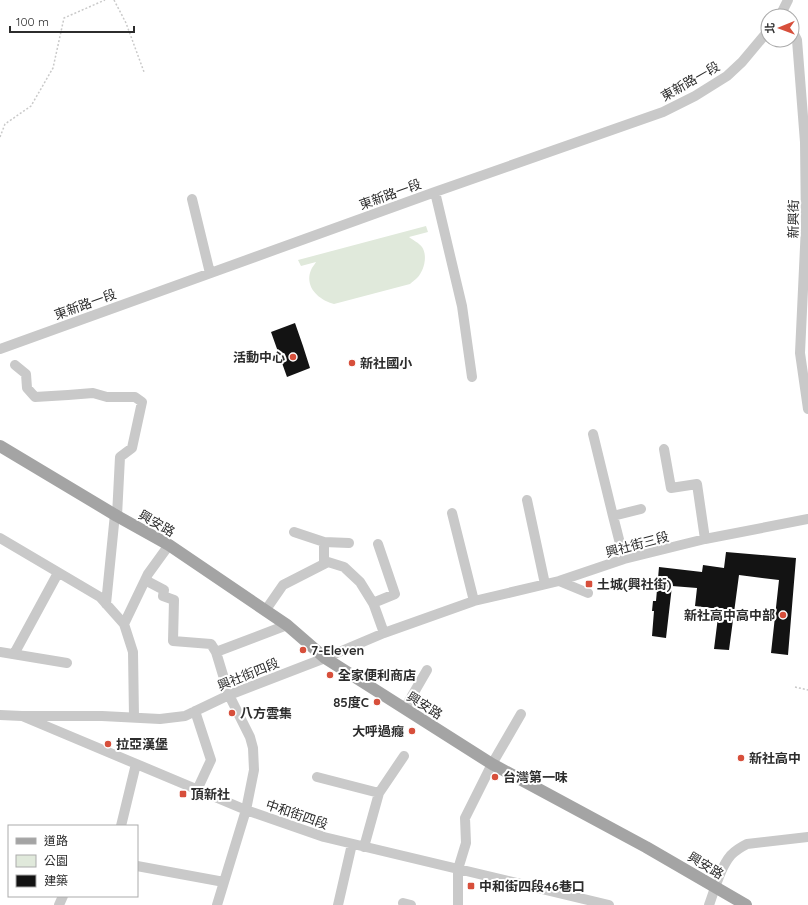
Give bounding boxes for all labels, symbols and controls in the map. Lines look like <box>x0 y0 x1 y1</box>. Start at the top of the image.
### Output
scale bar <box>10 8 134 34</box>
north arrow <box>760 8 800 48</box>
text: 100 m <box>16 14 49 29</box>
text: 北 <box>763 23 777 34</box>
street label: 東新路一段 <box>658 58 722 104</box>
street label: 東新路一段 <box>357 175 423 213</box>
street label: 新興街 <box>785 199 801 239</box>
street label: 東新路一段 <box>52 285 118 323</box>
place label: 活動中心 <box>233 349 285 365</box>
marker: 活動中心 <box>288 352 298 362</box>
place label: 新社國小 <box>360 355 413 371</box>
marker: 新社國小 <box>347 358 357 368</box>
street label: 興安路 <box>136 506 178 540</box>
street label: 興社街三段 <box>604 528 670 560</box>
place label: 土城(興社街) <box>597 576 672 592</box>
marker: 土城(興社街) <box>584 579 594 589</box>
place label: 新社高中高中部 <box>684 607 775 623</box>
marker: 新社高中高中部 <box>778 610 788 620</box>
place label: 7-Eleven <box>311 642 364 658</box>
marker: 7-Eleven <box>298 645 308 655</box>
street label: 興社街四段 <box>215 654 281 694</box>
place label: 全家便利商店 <box>338 667 416 683</box>
marker: 全家便利商店 <box>325 670 335 680</box>
street label: 興安路 <box>404 688 446 722</box>
place label: 85度C <box>333 694 369 710</box>
marker: 85度C <box>372 697 382 707</box>
place label: 八方雲集 <box>240 705 292 721</box>
marker: 八方雲集 <box>227 708 237 718</box>
place label: 大呼過癮 <box>352 723 404 739</box>
marker: 大呼過癮 <box>407 726 417 736</box>
place label: 拉亞漢堡 <box>116 736 168 752</box>
marker: 拉亞漢堡 <box>103 739 113 749</box>
place label: 新社高中 <box>749 750 801 766</box>
marker: 新社高中 <box>736 753 746 763</box>
place label: 台灣第一味 <box>503 769 568 785</box>
marker: 台灣第一味 <box>490 772 500 782</box>
place label: 頂新社 <box>191 786 230 802</box>
marker: 頂新社 <box>178 789 188 799</box>
street label: 中和街四段 <box>264 796 330 832</box>
legend <box>8 825 138 897</box>
text: 道路 <box>44 833 68 848</box>
street label: 興安路 <box>685 848 727 882</box>
text: 公園 <box>44 853 68 868</box>
text: 建築 <box>44 873 68 888</box>
place label: 中和街四段46巷口 <box>479 878 585 894</box>
marker: 中和街四段46巷口 <box>466 881 476 891</box>

